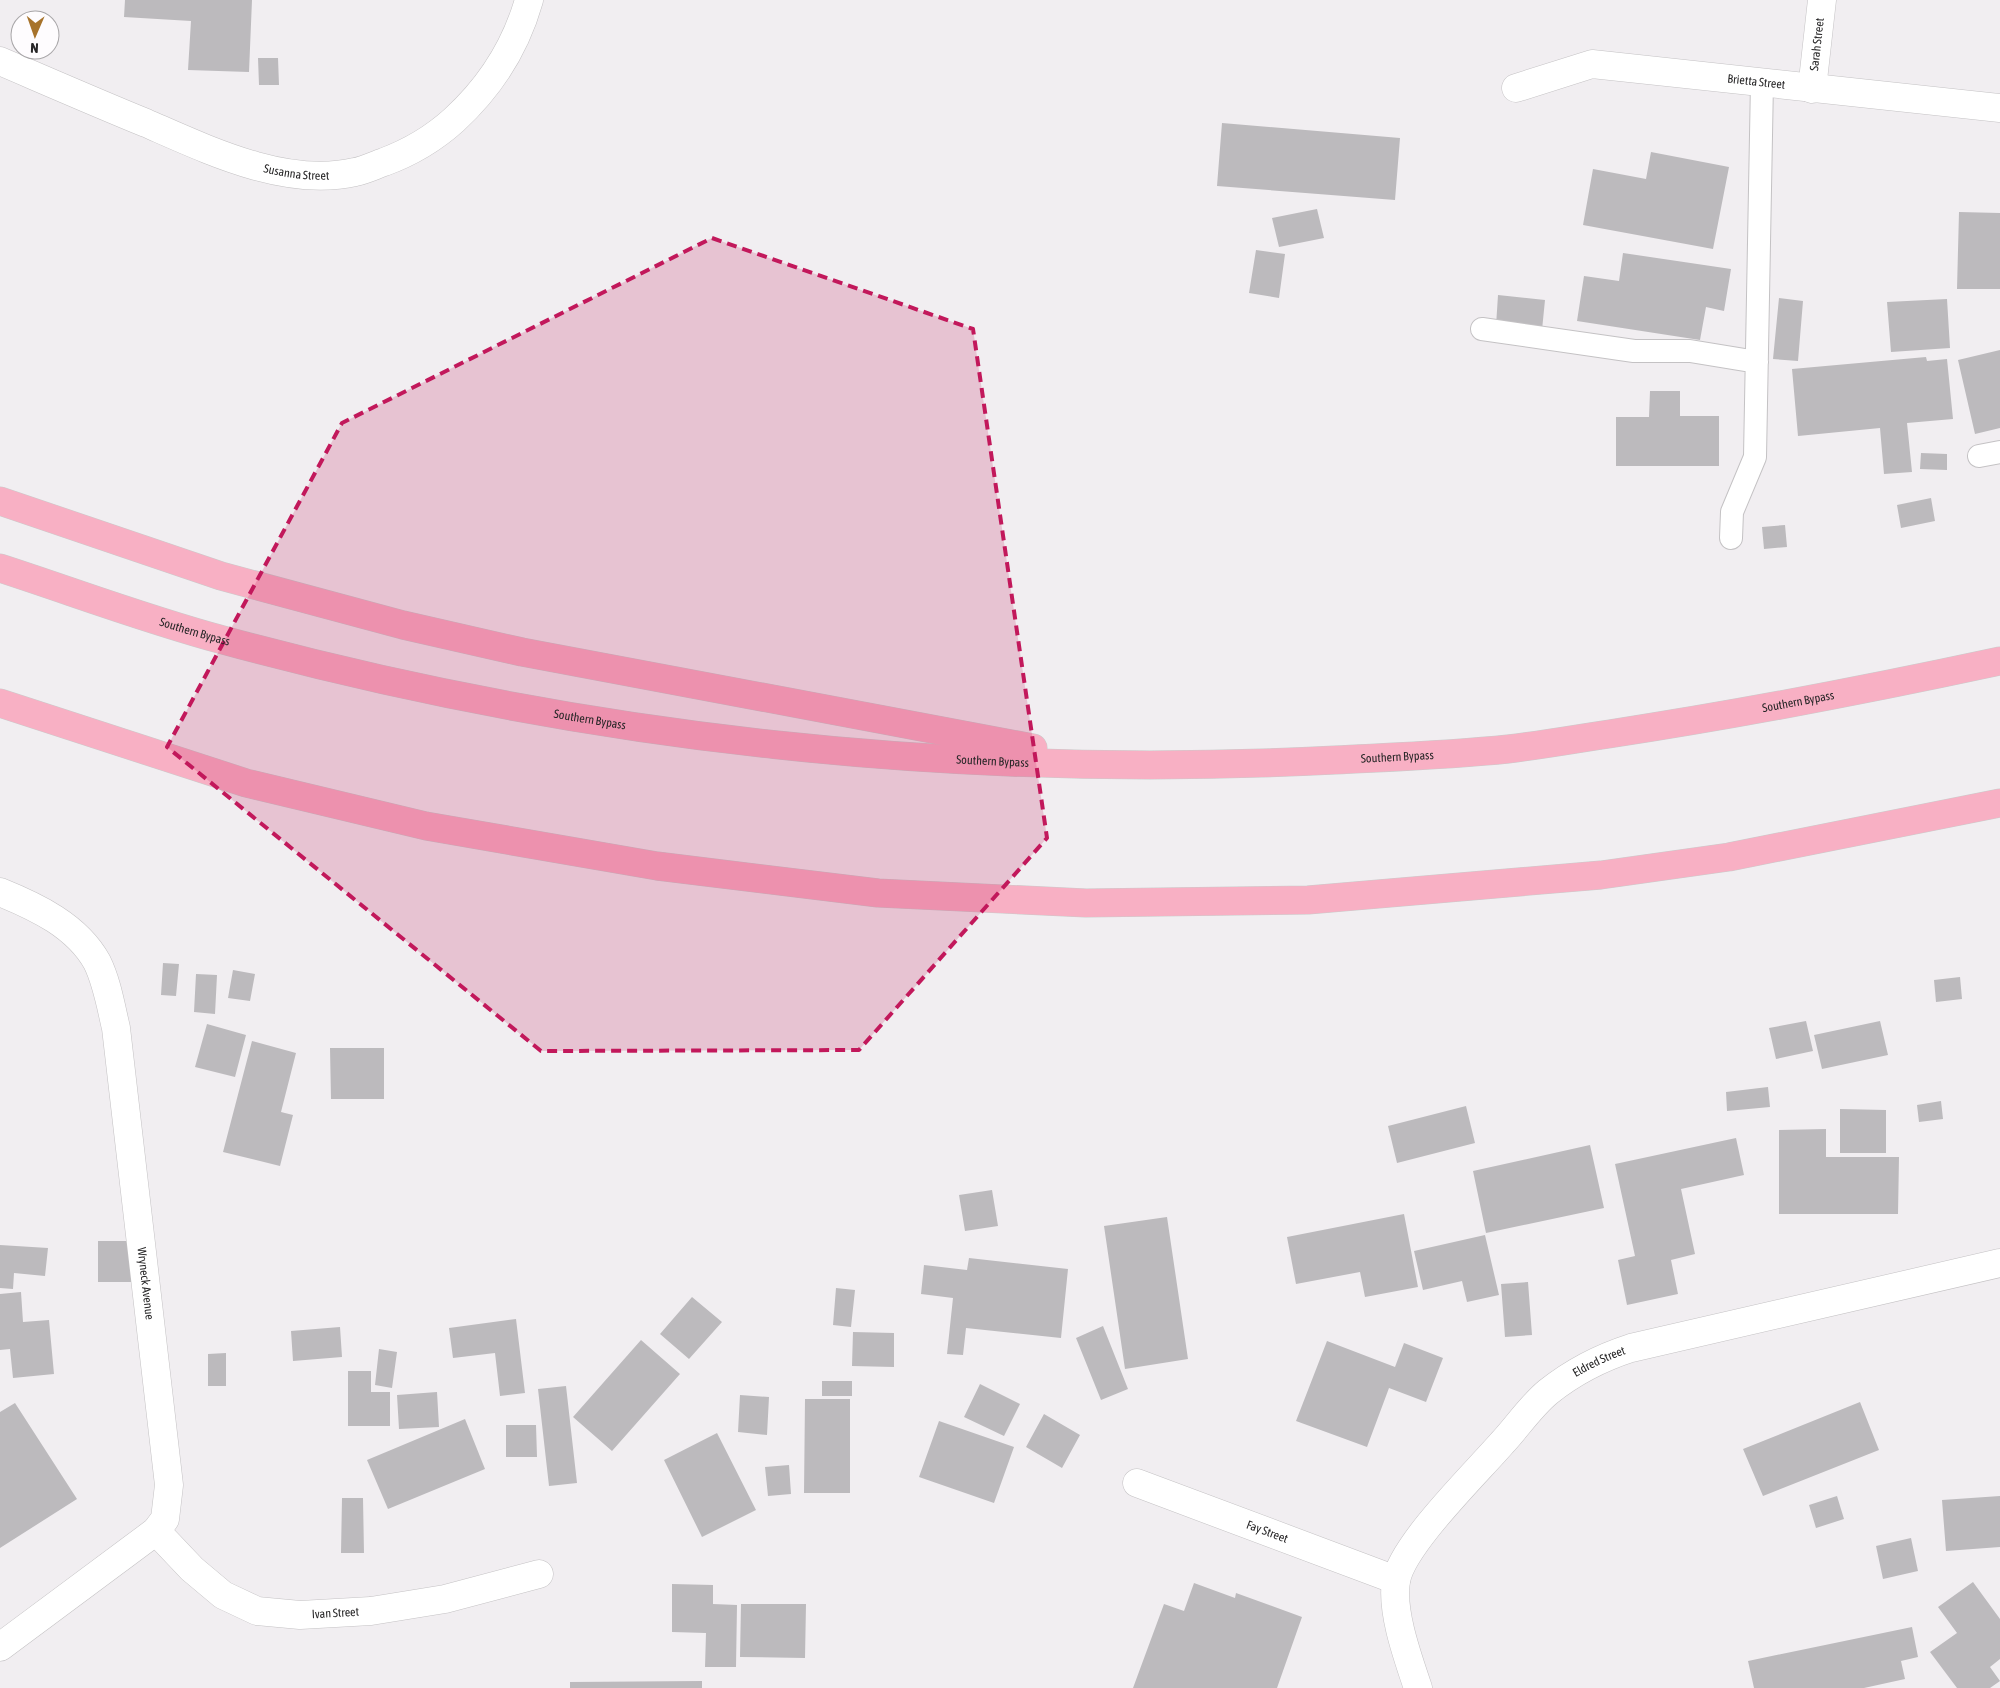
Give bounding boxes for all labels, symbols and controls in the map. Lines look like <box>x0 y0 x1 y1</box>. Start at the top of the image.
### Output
north arrow <box>10 10 60 60</box>
street label: Sarah Street <box>1807 16 1827 72</box>
text: N <box>30 40 39 56</box>
street label: Brietta Street <box>1727 72 1786 92</box>
street label: Susanna Street <box>262 161 330 183</box>
street label: Southern Bypass <box>158 615 232 649</box>
street label: Southern Bypass <box>1761 688 1835 715</box>
street label: Southern Bypass <box>553 707 627 732</box>
street label: Southern Bypass <box>1360 748 1434 766</box>
street label: Southern Bypass <box>956 753 1029 770</box>
street label: Wryneck Avenue <box>134 1246 157 1321</box>
street label: Eldred Street <box>1570 1343 1628 1380</box>
street label: Fay Street <box>1244 1518 1290 1546</box>
street label: Ivan Street <box>311 1605 360 1621</box>

